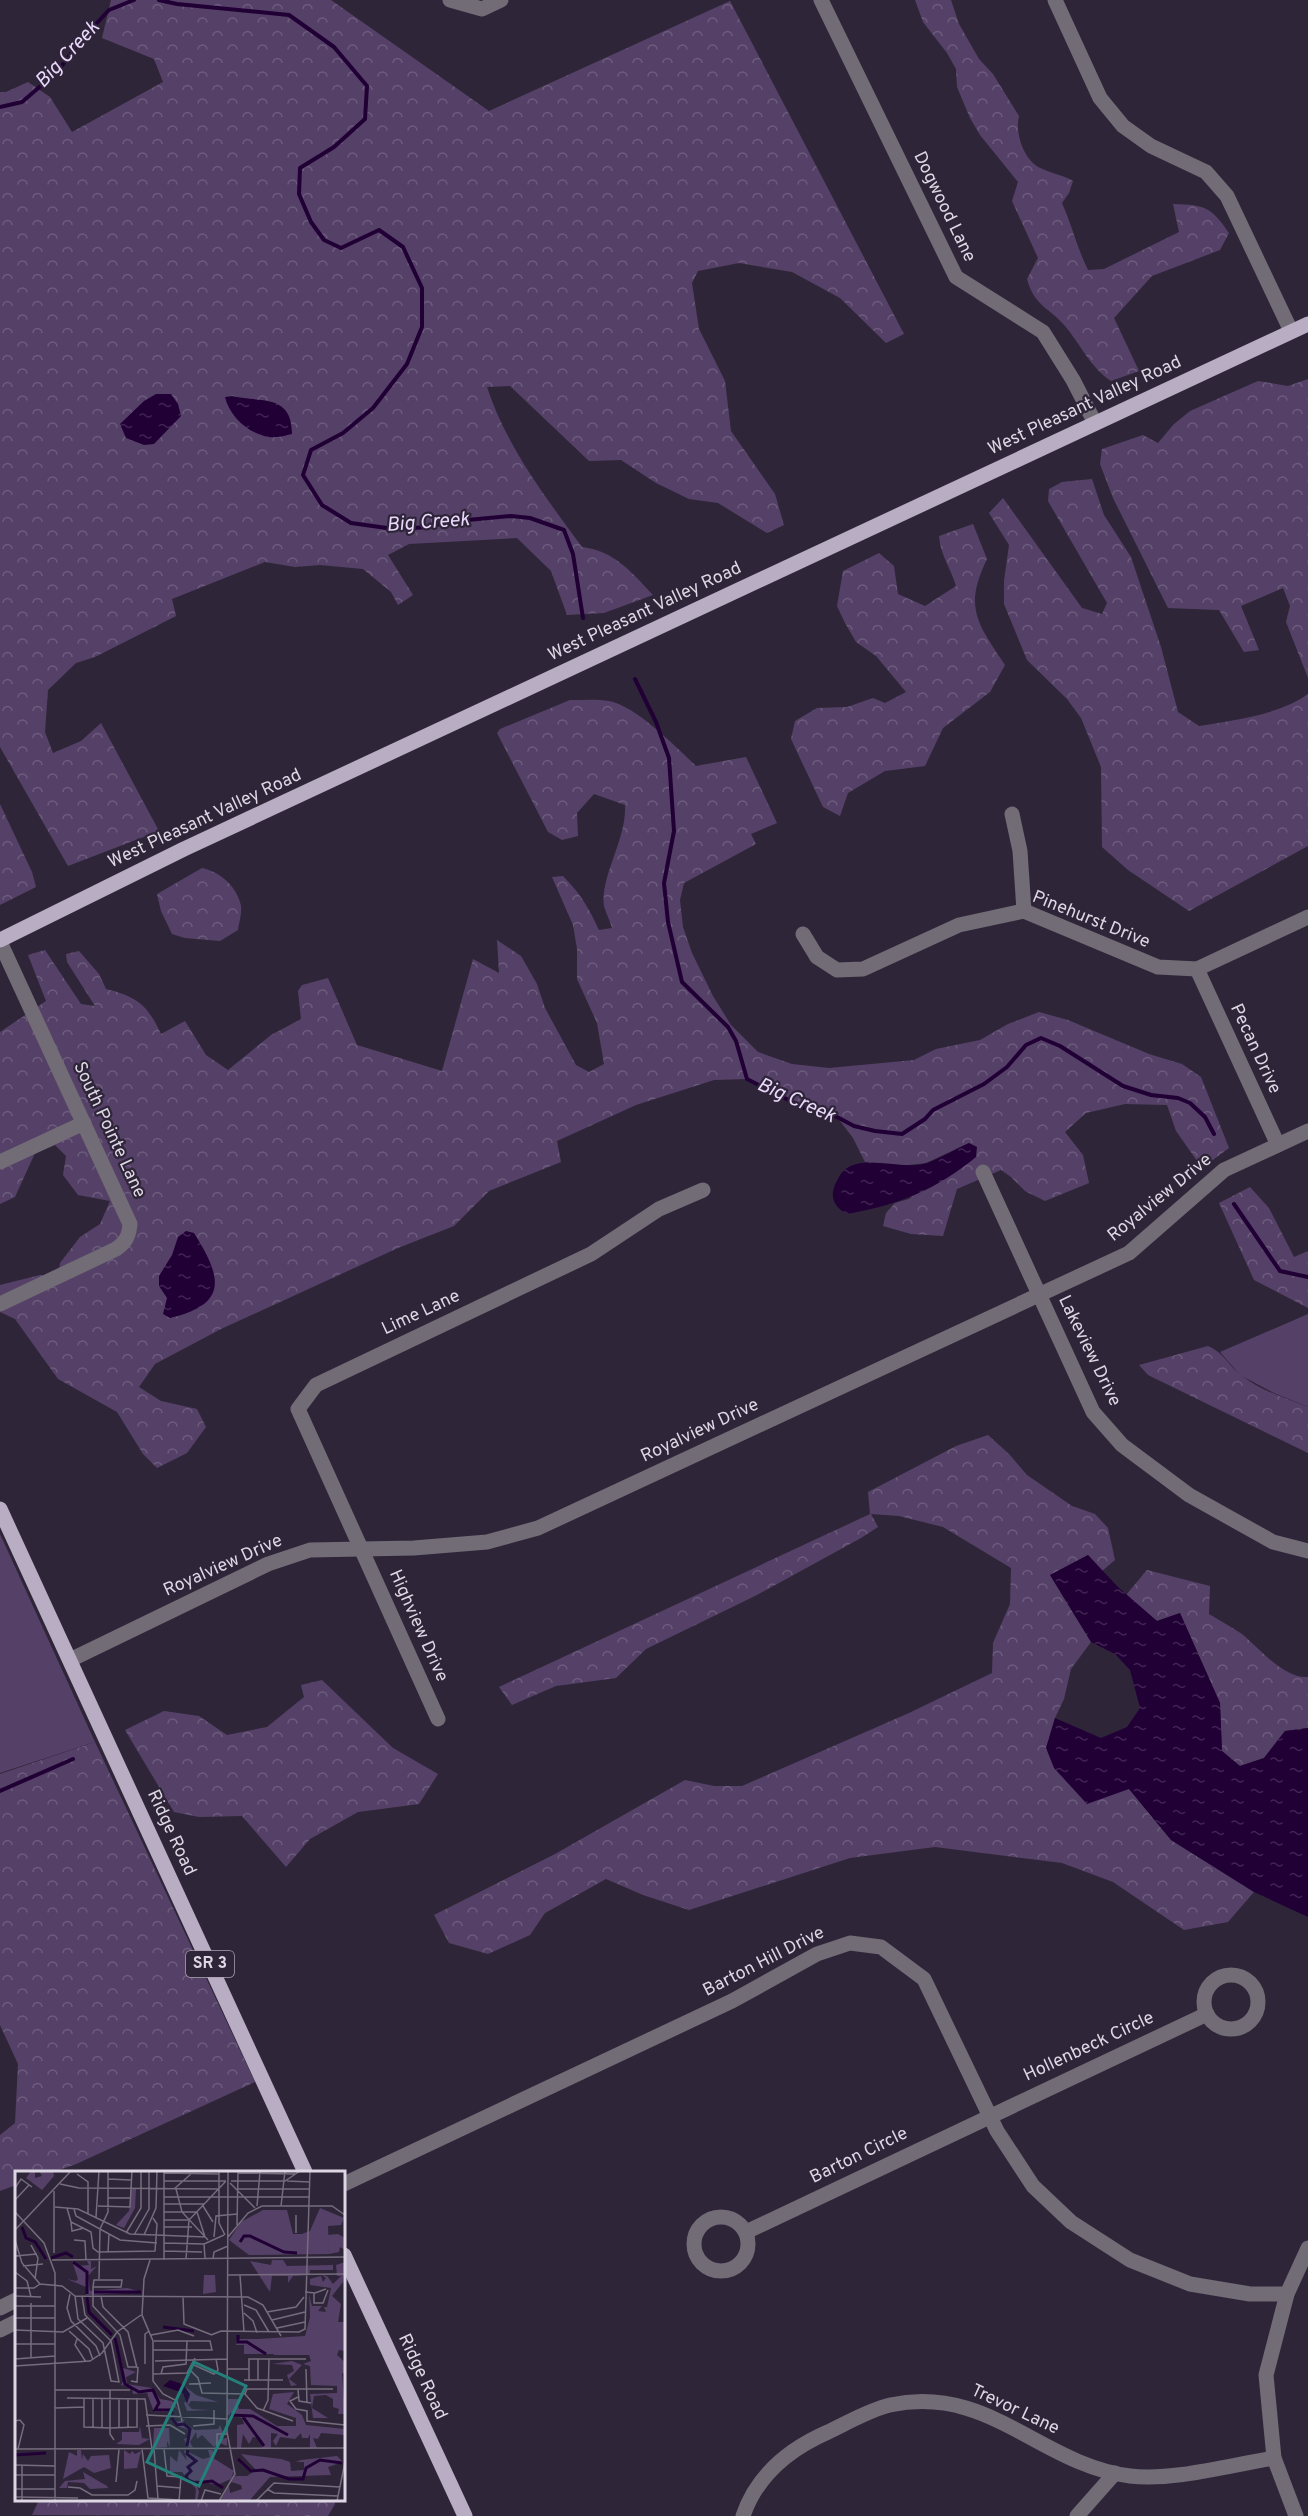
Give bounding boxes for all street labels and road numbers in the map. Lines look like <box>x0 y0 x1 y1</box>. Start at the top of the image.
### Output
street label: Dogwood Lane <box>907 148 981 266</box>
street label: West Pleasant Valley Road <box>985 351 1185 461</box>
street label: West Pleasant Valley Road <box>545 557 745 667</box>
street label: West Pleasant Valley Road <box>105 764 305 874</box>
street label: Pinehurst Drive <box>1029 886 1153 954</box>
street label: Pecan Drive <box>1224 1000 1286 1098</box>
street label: South Pointe Lane <box>67 1058 151 1202</box>
street label: Royalview Drive <box>1103 1149 1217 1247</box>
street label: Lime Lane <box>378 1285 464 1341</box>
street label: Lakeview Drive <box>1052 1292 1126 1410</box>
street label: Royalview Drive <box>637 1394 763 1468</box>
street label: Royalview Drive <box>160 1529 286 1603</box>
street label: Highview Drive <box>383 1566 453 1686</box>
street label: Ridge Road <box>141 1786 201 1880</box>
street label: Barton Hill Drive <box>699 1921 829 2003</box>
road number: SR 3 <box>186 1951 234 1977</box>
street label: Hollenbeck Circle <box>1020 2007 1158 2087</box>
street label: Barton Circle <box>806 2122 912 2190</box>
street label: Ridge Road <box>392 2330 452 2424</box>
street label: Trevor Lane <box>967 2380 1063 2440</box>

